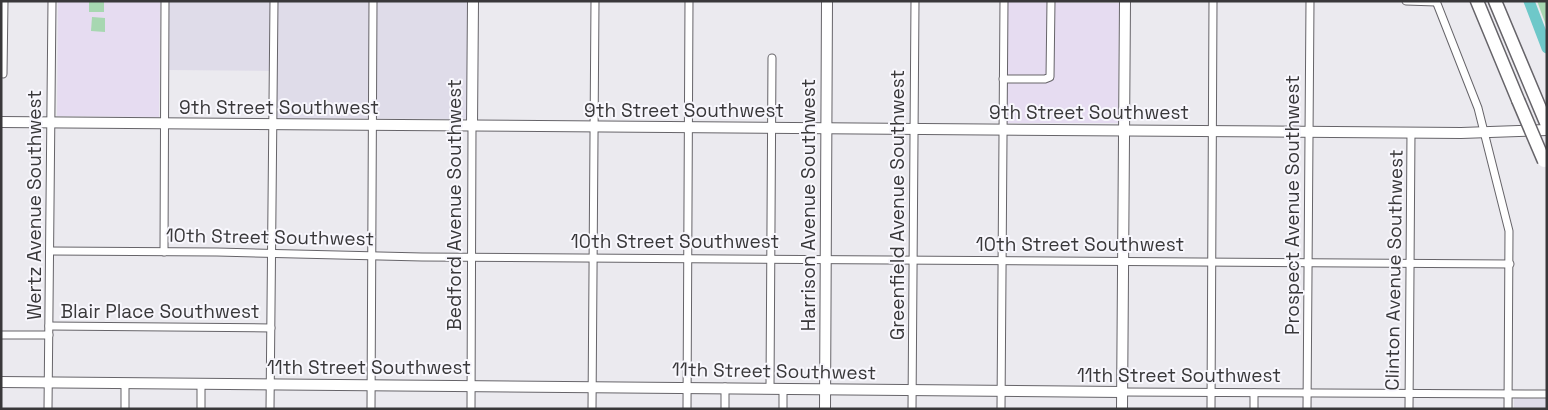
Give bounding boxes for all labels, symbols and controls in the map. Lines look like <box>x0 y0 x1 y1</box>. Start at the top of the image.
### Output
street label: Greenfield Avenue Southwest <box>885 70 910 340</box>
street label: Prospect Avenue Southwest <box>1280 75 1305 335</box>
street label: Bedford Avenue Southwest <box>442 79 467 331</box>
street label: Harrison Avenue Southwest <box>796 79 821 331</box>
street label: Wertz Avenue Southwest <box>22 90 47 320</box>
street label: 9th Street Southwest <box>179 95 379 120</box>
street label: 9th Street Southwest <box>584 98 784 123</box>
street label: 9th Street Southwest <box>989 100 1189 125</box>
street label: Clinton Avenue Southwest <box>1379 149 1409 391</box>
street label: 10th Street Southwest <box>166 223 374 251</box>
street label: 10th Street Southwest <box>571 229 779 254</box>
street label: 10th Street Southwest <box>976 232 1184 257</box>
street label: Blair Place Southwest <box>60 299 260 324</box>
street label: 11th Street Southwest <box>267 355 471 380</box>
street label: 11th Street Southwest <box>672 357 876 385</box>
street label: 11th Street Southwest <box>1077 363 1281 388</box>

